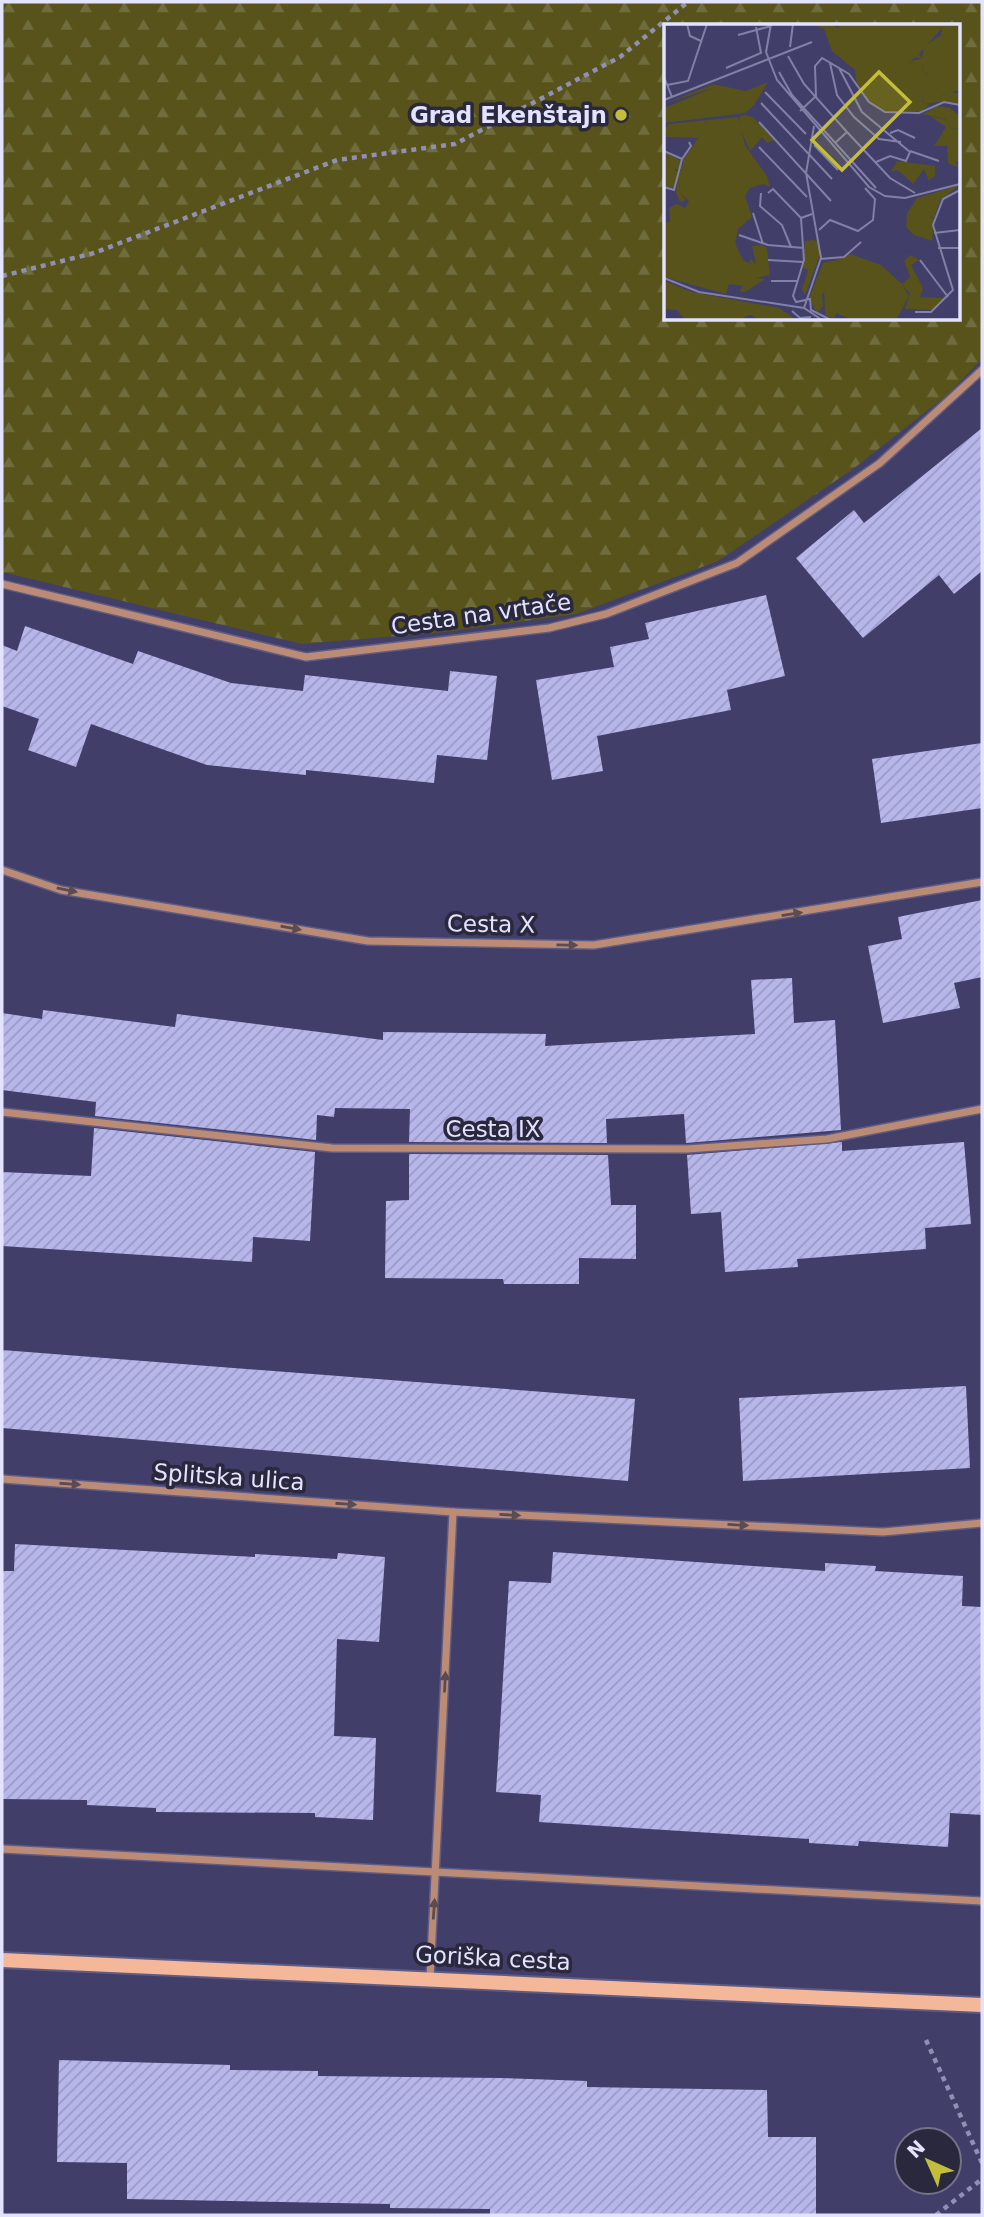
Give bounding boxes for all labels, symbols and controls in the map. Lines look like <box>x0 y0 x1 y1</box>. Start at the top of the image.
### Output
inset map <box>664 24 960 320</box>
place label: Grad Ekenštajn <box>410 102 607 128</box>
marker: Grad Ekenštajn <box>613 107 629 123</box>
street label: Cesta na vrtače <box>389 588 573 640</box>
one-way arrow <box>56 885 78 896</box>
one-way arrow <box>781 908 803 919</box>
street label: Cesta X <box>447 910 536 938</box>
one-way arrow <box>280 923 302 934</box>
one-way arrow <box>556 939 578 950</box>
street label: Cesta IX <box>445 1116 541 1142</box>
street label: Splitska ulica <box>153 1459 305 1495</box>
one-way arrow <box>59 1479 81 1490</box>
one-way arrow <box>335 1499 357 1510</box>
one-way arrow <box>500 1510 522 1521</box>
one-way arrow <box>727 1520 749 1531</box>
one-way arrow <box>440 1671 451 1693</box>
one-way arrow <box>429 1898 440 1920</box>
street label: Goriška cesta <box>414 1941 572 1975</box>
north arrow <box>893 2126 963 2196</box>
text: N <box>903 2136 929 2162</box>

